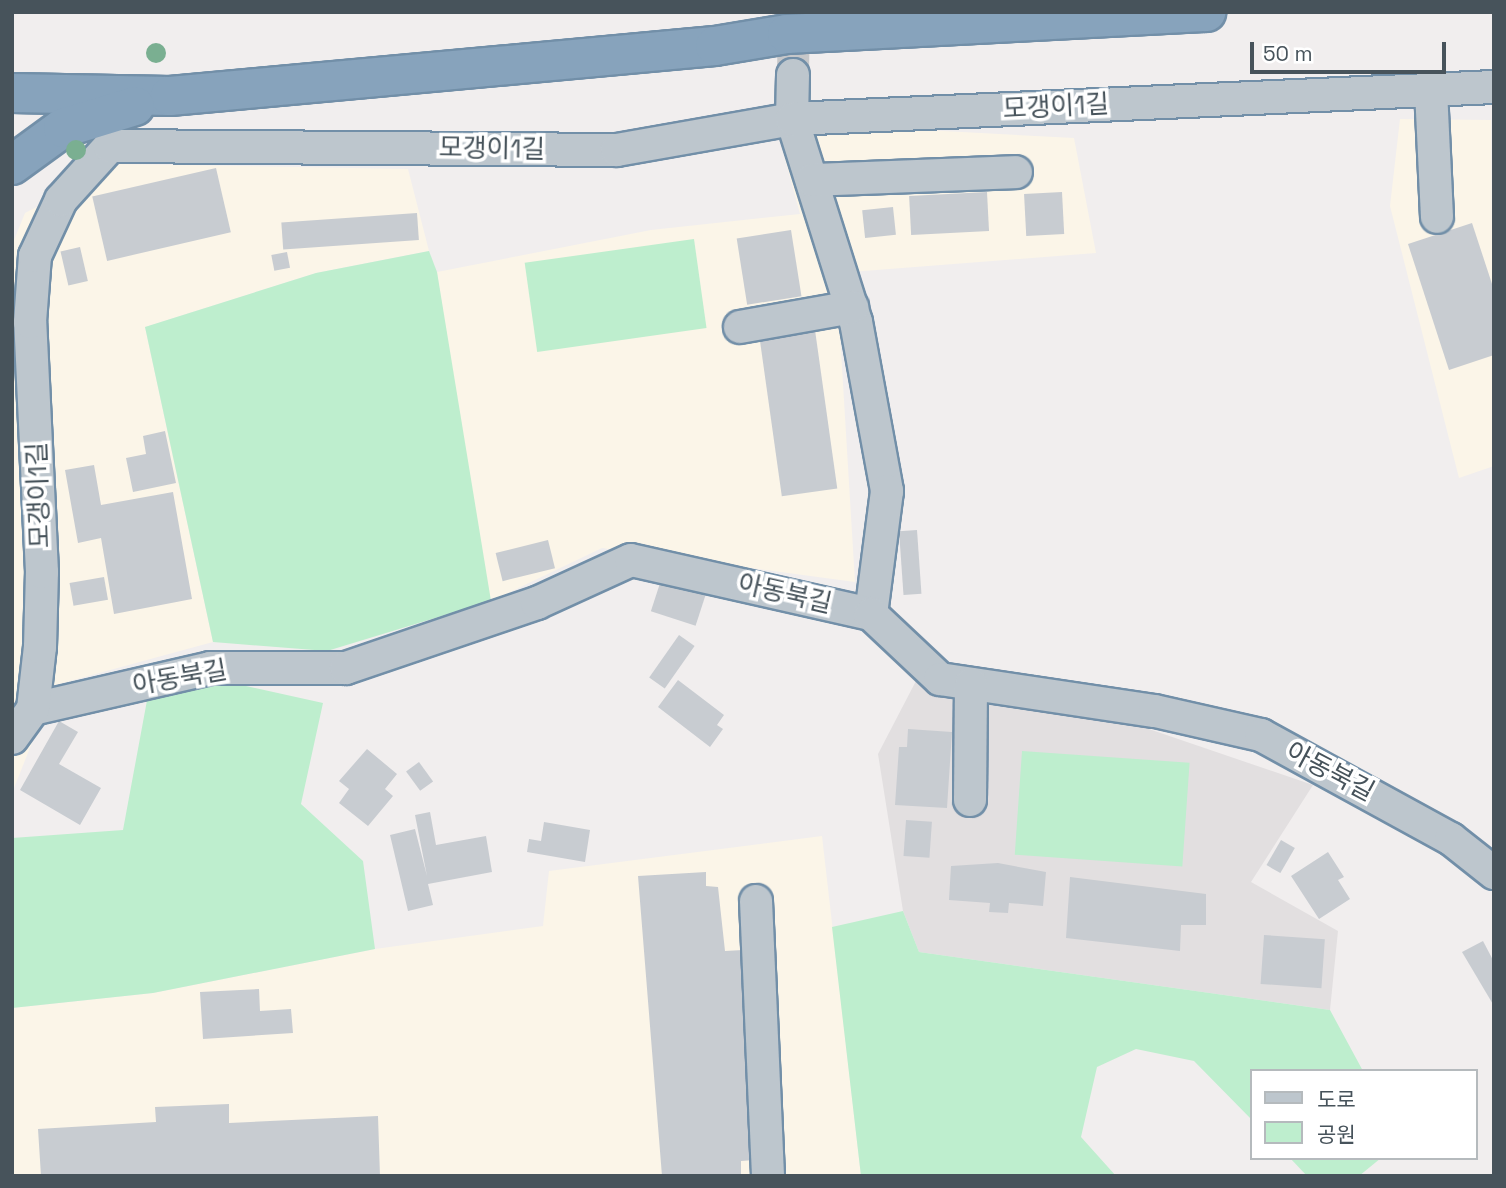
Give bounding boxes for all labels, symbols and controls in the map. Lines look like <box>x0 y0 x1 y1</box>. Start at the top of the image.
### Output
scale bar <box>1254 28 1450 72</box>
text: 50 m <box>1263 40 1313 67</box>
street label: 모갱이1길 <box>1002 89 1110 125</box>
street label: 모갱이1길 <box>438 132 546 166</box>
street label: 모갱이1길 <box>22 441 56 549</box>
street label: 아동북길 <box>735 568 835 620</box>
street label: 아동북길 <box>130 654 230 702</box>
street label: 아동북길 <box>1280 736 1380 808</box>
legend <box>1250 1069 1478 1160</box>
text: 도로 <box>1317 1086 1356 1113</box>
text: 공원 <box>1317 1121 1356 1148</box>

